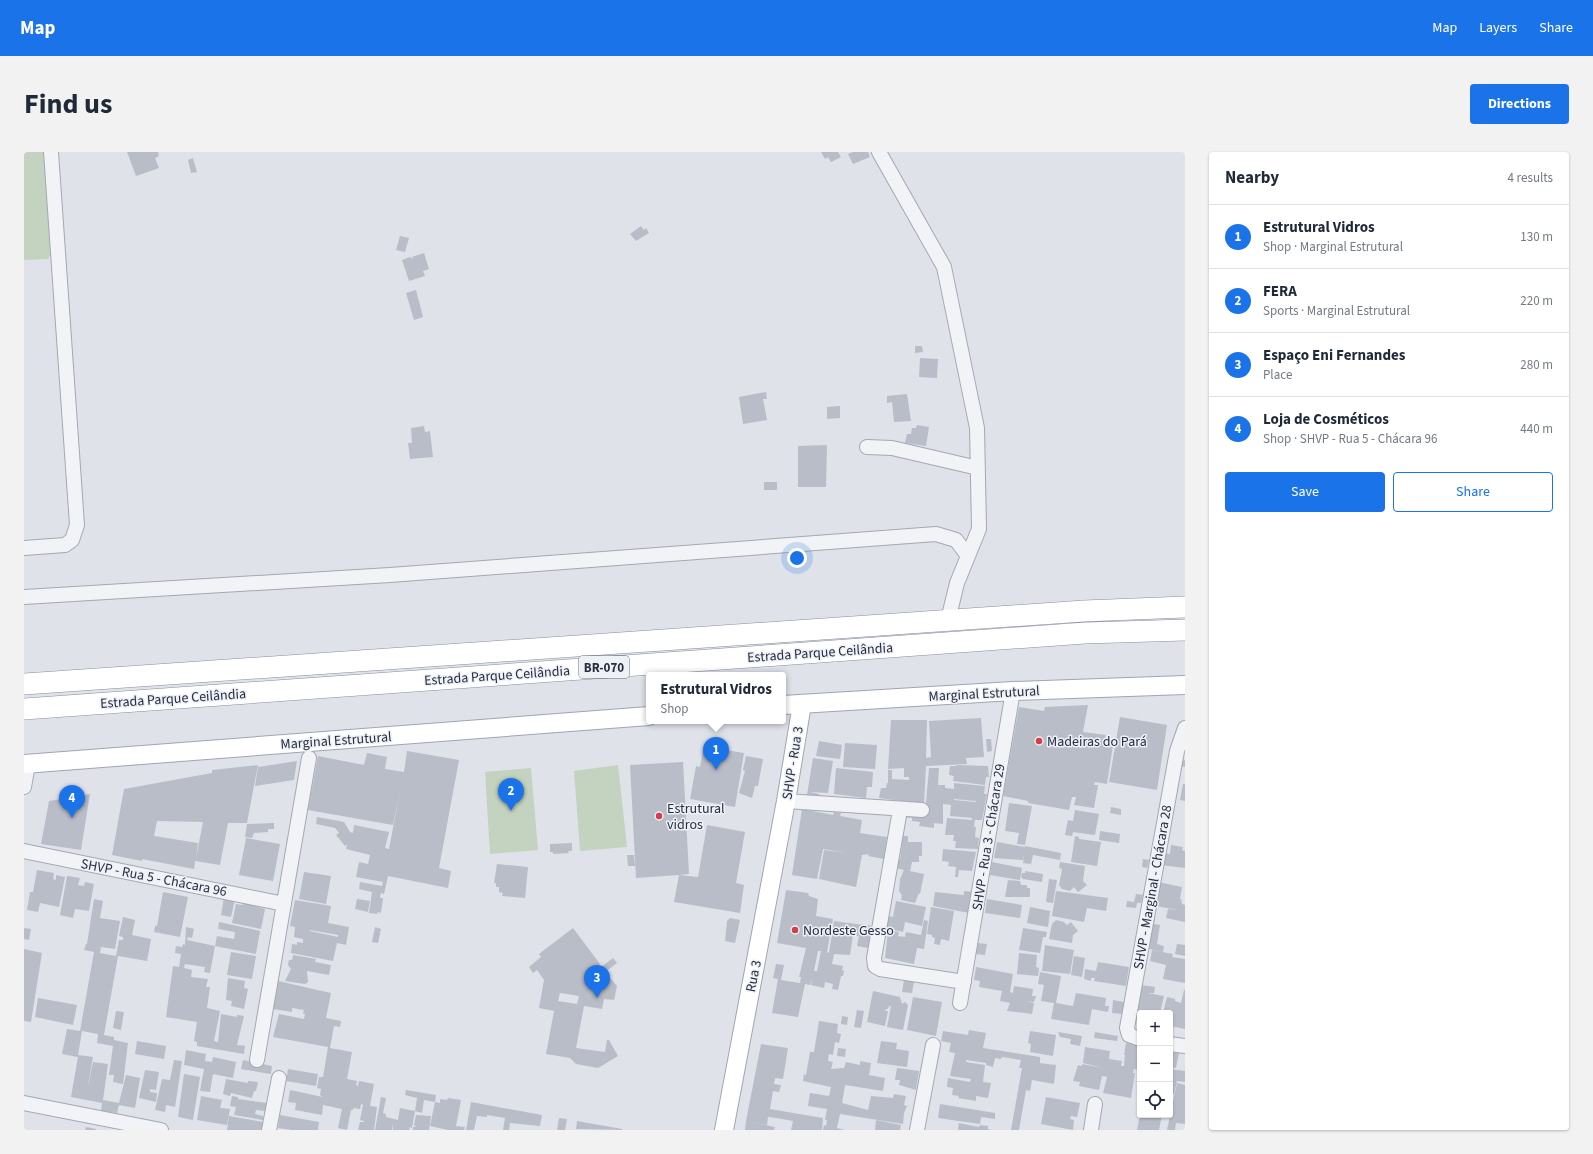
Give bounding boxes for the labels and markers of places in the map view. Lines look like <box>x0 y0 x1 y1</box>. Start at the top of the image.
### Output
place label: Madeiras do Pará <box>1047 732 1147 752</box>
marker: Madeiras do Pará <box>1034 736 1044 746</box>
pin: 1 <box>703 737 729 770</box>
pin: 2 <box>498 778 524 811</box>
pin: 4 <box>59 785 85 818</box>
place label: Estrutural vidros <box>667 799 725 835</box>
marker: Estrutural vidros <box>654 811 664 821</box>
place label: Nordeste Gesso <box>803 921 894 941</box>
marker: Nordeste Gesso <box>790 925 800 935</box>
pin: 3 <box>584 965 610 998</box>

